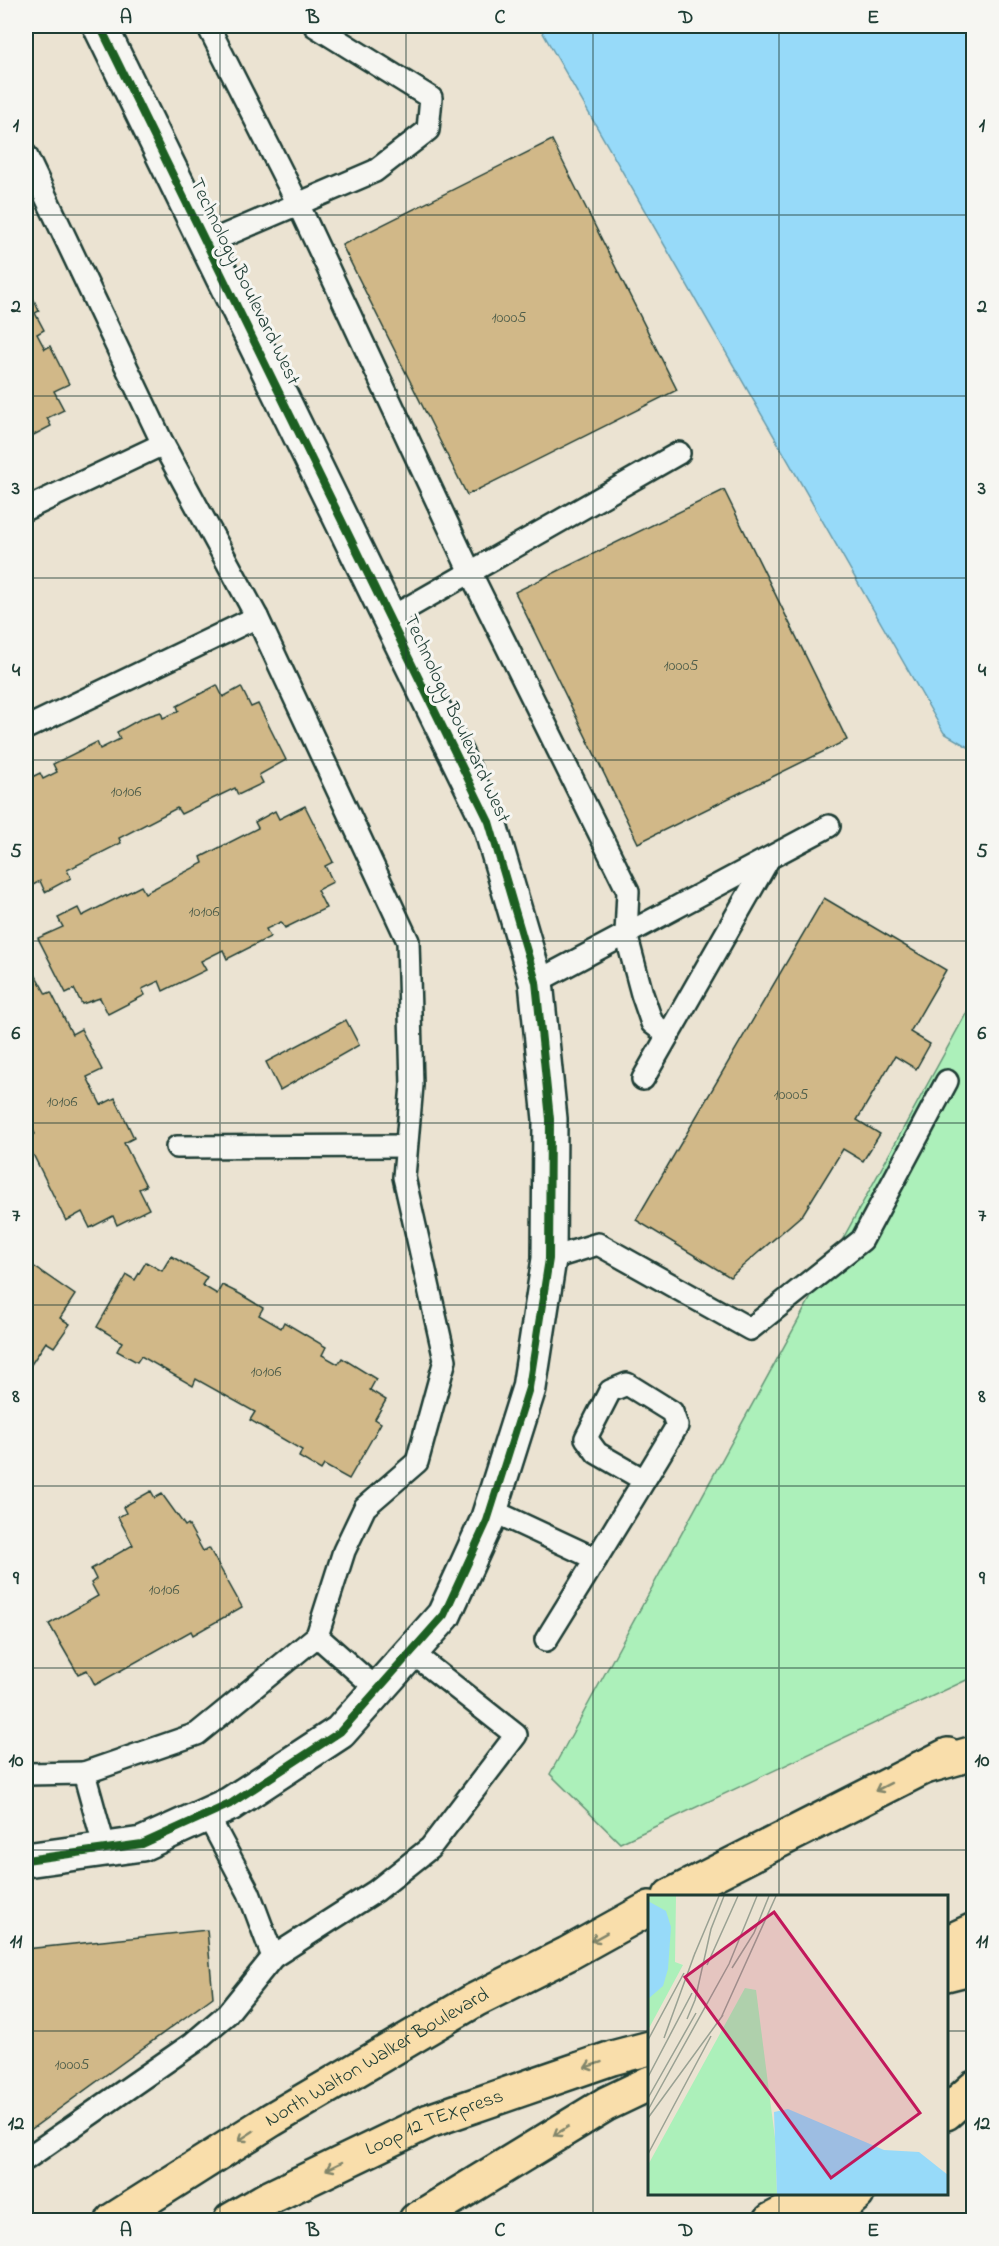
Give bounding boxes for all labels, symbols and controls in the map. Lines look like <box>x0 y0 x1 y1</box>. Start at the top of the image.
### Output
text: A <box>120 4 132 33</box>
text: B <box>305 4 320 33</box>
text: C <box>495 4 506 33</box>
text: D <box>678 4 693 33</box>
text: E <box>867 4 879 33</box>
text: 1 <box>13 112 20 141</box>
text: 1 <box>979 112 986 141</box>
street label: Technology Boulevard West <box>180 174 307 391</box>
text: 2 <box>10 293 21 322</box>
text: 2 <box>976 293 987 322</box>
house number: 10005 <box>492 306 526 330</box>
text: 3 <box>11 475 20 504</box>
text: 3 <box>977 475 986 504</box>
street label: Technology Boulevard West <box>394 610 517 829</box>
house number: 10005 <box>664 654 698 678</box>
text: 4 <box>12 657 21 686</box>
text: 4 <box>978 657 987 686</box>
house number: 10106 <box>110 780 142 804</box>
text: 5 <box>10 838 22 867</box>
text: 5 <box>976 838 988 867</box>
house number: 10106 <box>188 900 220 924</box>
text: 6 <box>12 1020 21 1049</box>
text: 6 <box>978 1020 987 1049</box>
house number: 10005 <box>774 1083 808 1107</box>
house number: 10106 <box>46 1090 78 1114</box>
text: 7 <box>12 1202 21 1231</box>
text: 7 <box>978 1202 987 1231</box>
house number: 10106 <box>250 1360 282 1384</box>
text: 8 <box>11 1383 20 1412</box>
text: 8 <box>977 1383 986 1412</box>
text: 9 <box>12 1565 20 1594</box>
text: 9 <box>978 1565 986 1594</box>
house number: 10106 <box>148 1578 180 1602</box>
text: 10 <box>9 1747 24 1776</box>
text: 10 <box>975 1747 990 1776</box>
one-way arrow <box>875 1782 893 1793</box>
inset map <box>648 1895 948 2195</box>
text: 11 <box>10 1928 23 1957</box>
text: 11 <box>976 1928 989 1957</box>
one-way arrow <box>590 1932 608 1943</box>
street label: North Walton Walker Boulevard <box>260 1981 494 2135</box>
house number: 10005 <box>55 2053 89 2077</box>
one-way arrow <box>584 2060 603 2071</box>
street label: Loop 12 TEXpress <box>361 2082 507 2164</box>
text: 12 <box>8 2110 24 2139</box>
text: 12 <box>974 2110 990 2139</box>
one-way arrow <box>553 2126 570 2138</box>
one-way arrow <box>238 2130 255 2142</box>
one-way arrow <box>325 2161 343 2173</box>
text: A <box>120 2217 132 2246</box>
text: B <box>305 2217 320 2246</box>
text: C <box>495 2217 506 2246</box>
text: D <box>678 2217 693 2246</box>
text: E <box>867 2217 879 2246</box>

